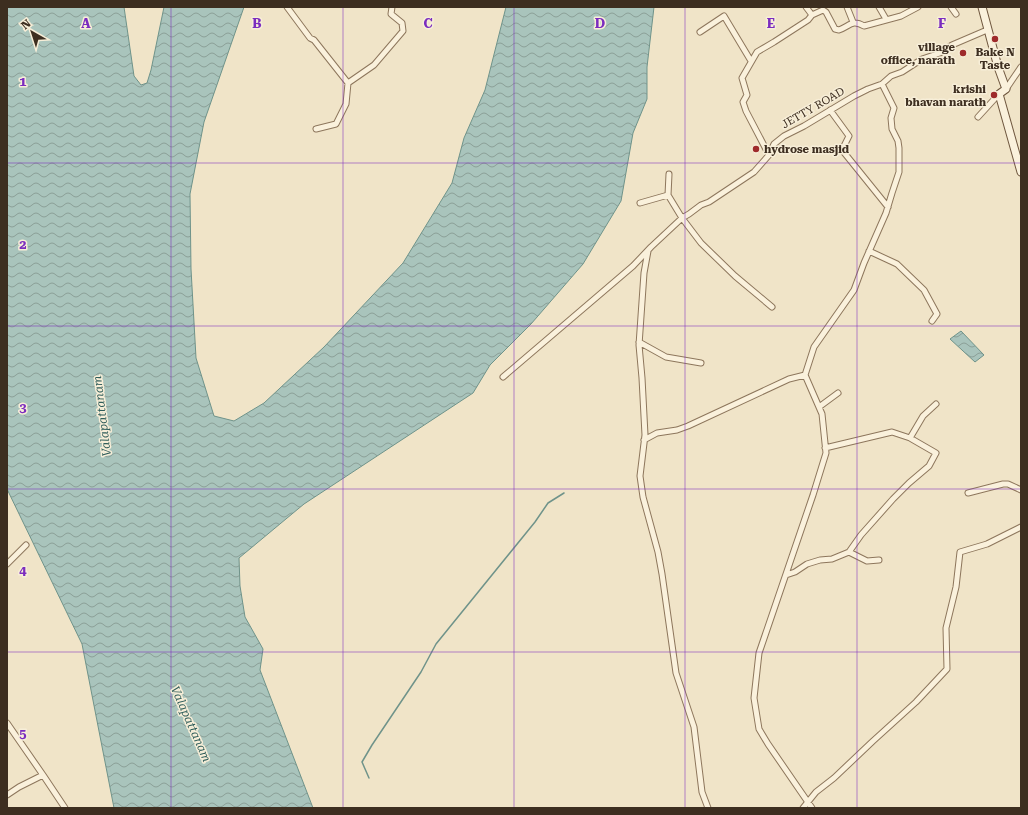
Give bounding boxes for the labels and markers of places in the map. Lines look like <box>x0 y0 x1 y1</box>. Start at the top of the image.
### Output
marker: Bake N Taste <box>990 34 1000 44</box>
place label: village office, narath <box>881 41 956 67</box>
place label: Bake N Taste <box>975 46 1015 72</box>
marker: village office, narath <box>958 48 968 58</box>
place label: krishi bhavan narath <box>905 83 987 109</box>
marker: krishi bhavan narath <box>989 90 999 100</box>
place label: hydrose masjid <box>764 143 850 156</box>
marker: hydrose masjid <box>751 144 761 154</box>

